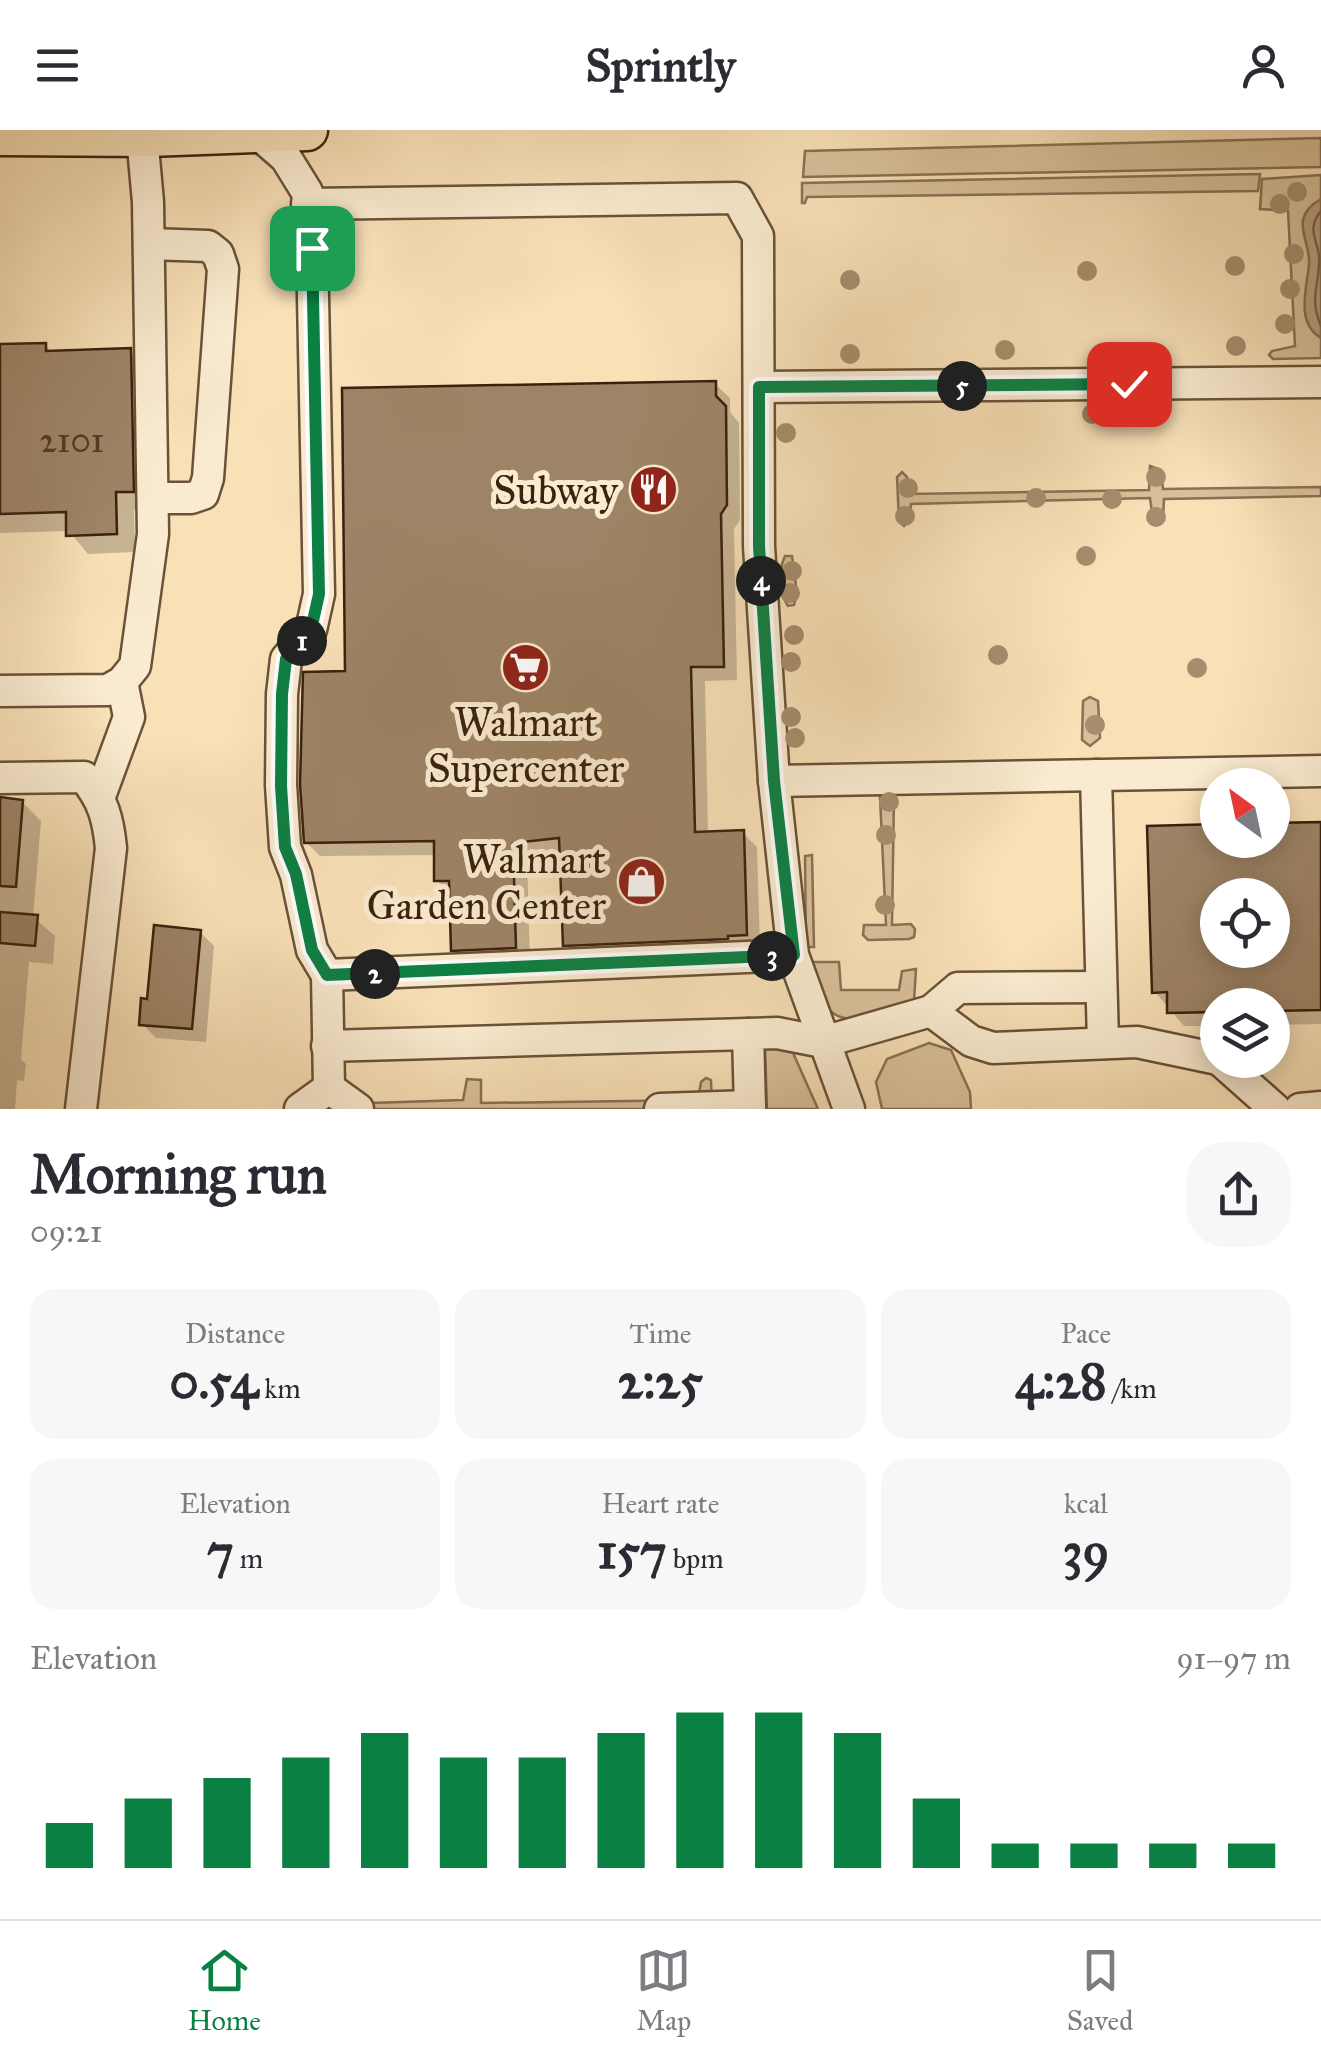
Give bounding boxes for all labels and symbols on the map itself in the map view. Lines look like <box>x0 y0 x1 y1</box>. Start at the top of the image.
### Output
pin <box>270 206 355 291</box>
pin <box>1087 342 1172 427</box>
pin: 5 <box>937 361 987 411</box>
house number: 2101 <box>40 419 104 462</box>
restaurant icon: Subway <box>627 464 679 516</box>
place label: Subway <box>493 466 619 515</box>
pin: 4 <box>736 556 786 606</box>
pin: 1 <box>277 616 327 666</box>
supermarket icon: Walmart Supercenter <box>500 641 552 693</box>
place label: Walmart Supercenter <box>428 698 624 793</box>
north arrow <box>1200 768 1290 858</box>
place label: Walmart Garden Center <box>367 835 606 930</box>
shop icon: Walmart Garden Center <box>615 856 667 908</box>
pin: 3 <box>747 931 797 981</box>
pin: 2 <box>350 949 400 999</box>

